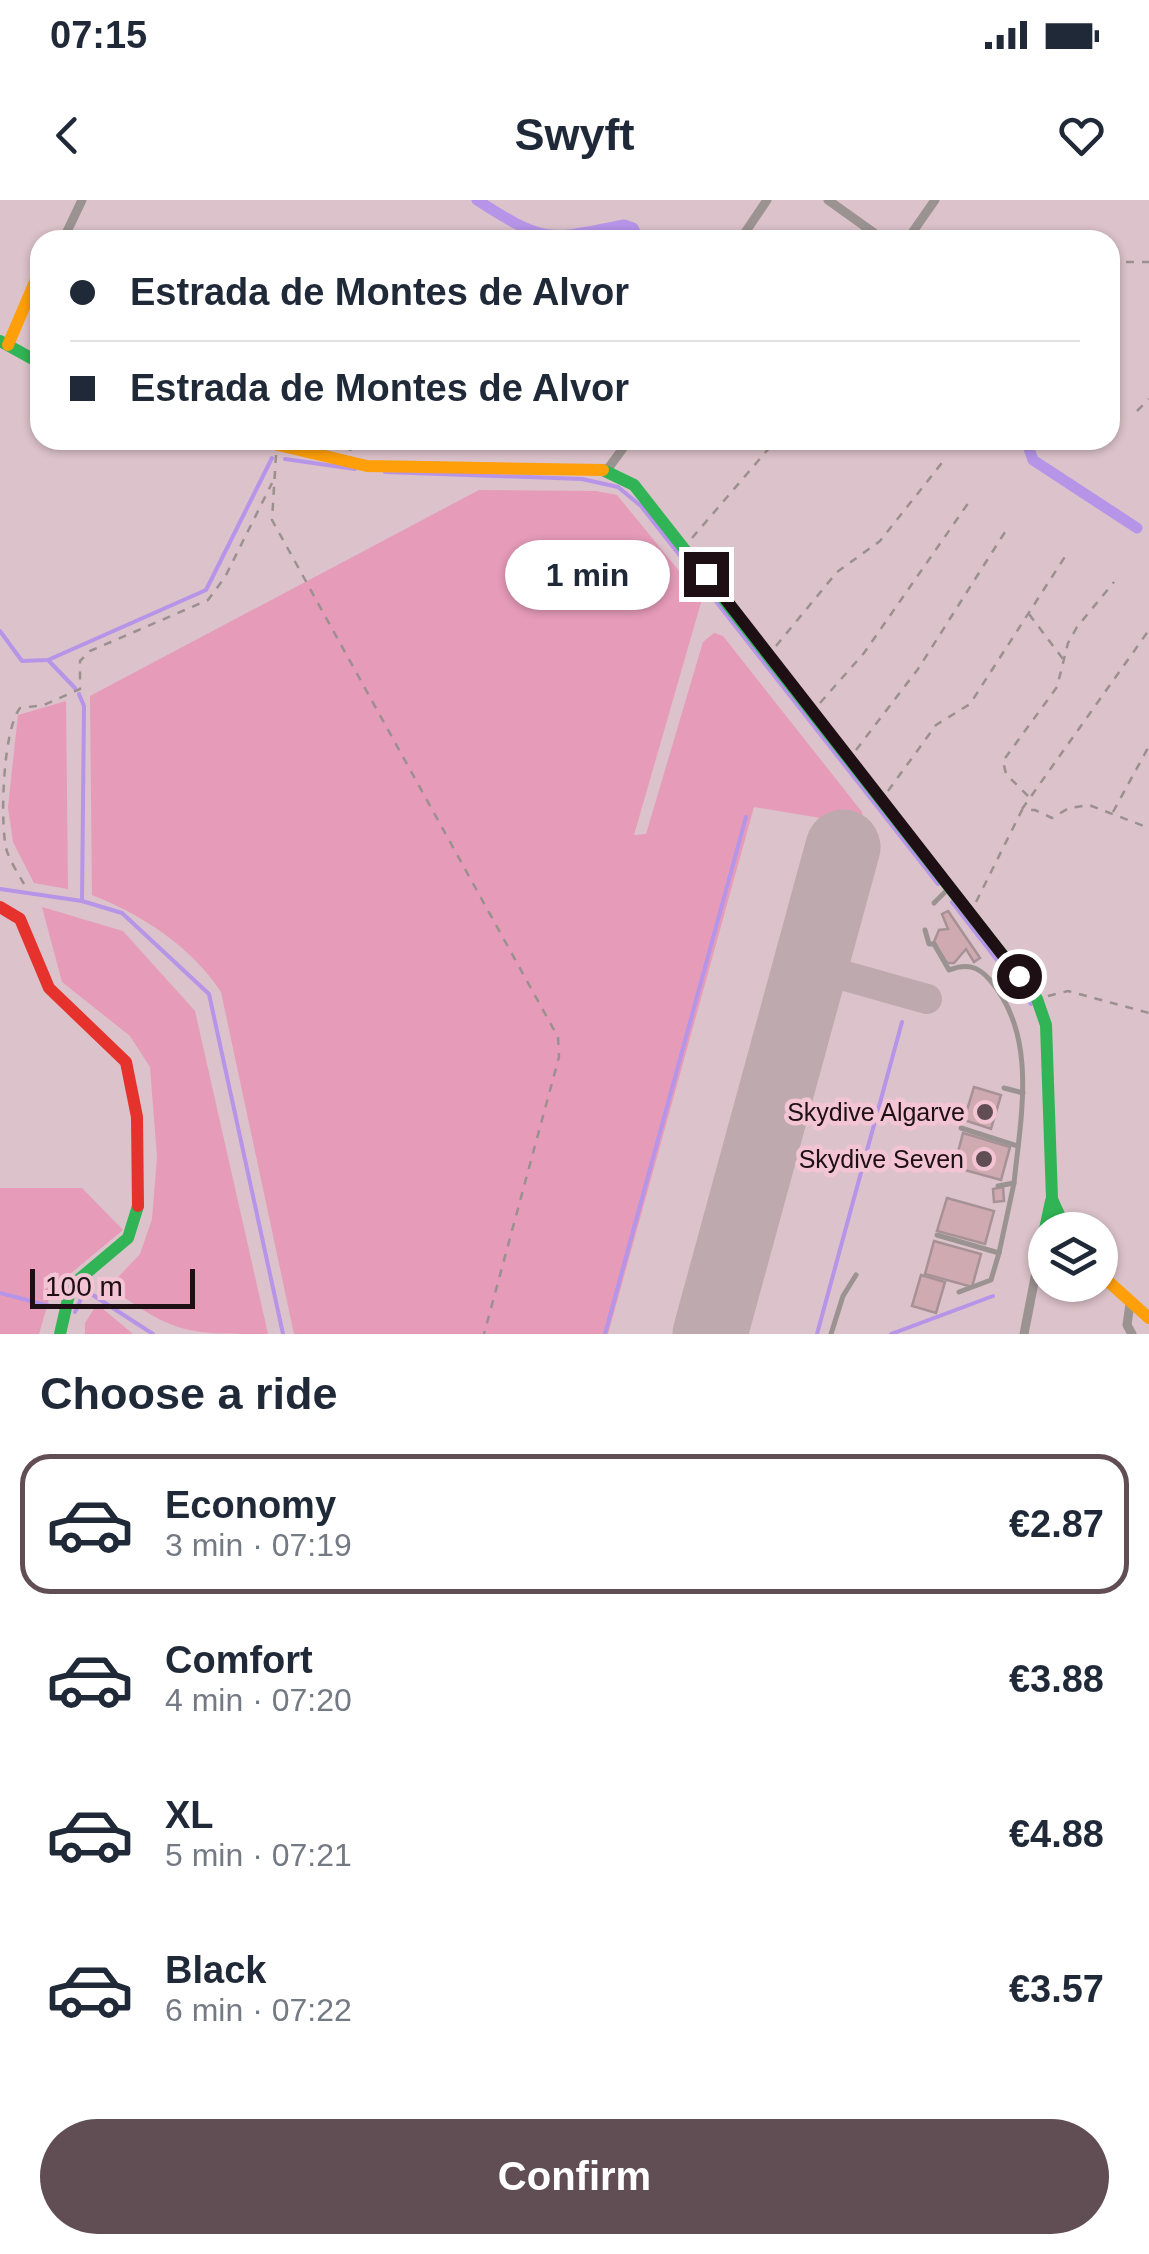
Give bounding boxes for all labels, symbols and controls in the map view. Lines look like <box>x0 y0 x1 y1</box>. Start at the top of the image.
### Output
text: 07:15 <box>50 14 147 56</box>
icon: back <box>40 108 95 163</box>
icon: heart <box>1054 108 1109 163</box>
text: Swyft <box>514 109 635 160</box>
text: Estrada de Montes de Alvor <box>130 271 629 313</box>
text: Estrada de Montes de Alvor <box>130 367 629 409</box>
callout: 1 min <box>506 539 671 609</box>
route end <box>684 552 729 597</box>
text: 1 min <box>546 557 629 593</box>
route start <box>997 954 1042 999</box>
place label: Skydive Algarve <box>787 1098 965 1126</box>
marker: Skydive Algarve <box>974 1101 996 1123</box>
place label: Skydive Seven <box>799 1145 964 1173</box>
marker: Skydive Seven <box>973 1148 995 1170</box>
map controls <box>1028 1212 1118 1302</box>
button: layers <box>1028 1212 1118 1302</box>
scale bar <box>30 1264 195 1308</box>
text: 100 m <box>45 1271 123 1302</box>
text: Choose a ride <box>40 1368 338 1419</box>
icon: car <box>45 1479 135 1569</box>
text: Economy <box>165 1484 336 1526</box>
text: €2.87 <box>1009 1503 1104 1545</box>
text: 3 min · 07:19 <box>165 1527 352 1563</box>
icon: car <box>45 1634 135 1724</box>
text: Comfort <box>165 1639 313 1681</box>
text: €3.88 <box>1009 1658 1104 1700</box>
text: 4 min · 07:20 <box>165 1682 352 1718</box>
icon: car <box>45 1789 135 1879</box>
text: XL <box>165 1794 214 1836</box>
text: €4.88 <box>1009 1813 1104 1855</box>
text: 5 min · 07:21 <box>165 1837 352 1873</box>
icon: car <box>45 1944 135 2034</box>
text: Black <box>165 1949 266 1991</box>
text: €3.57 <box>1009 1968 1104 2010</box>
text: 6 min · 07:22 <box>165 1992 352 2028</box>
button: Confirm <box>40 2119 1109 2234</box>

